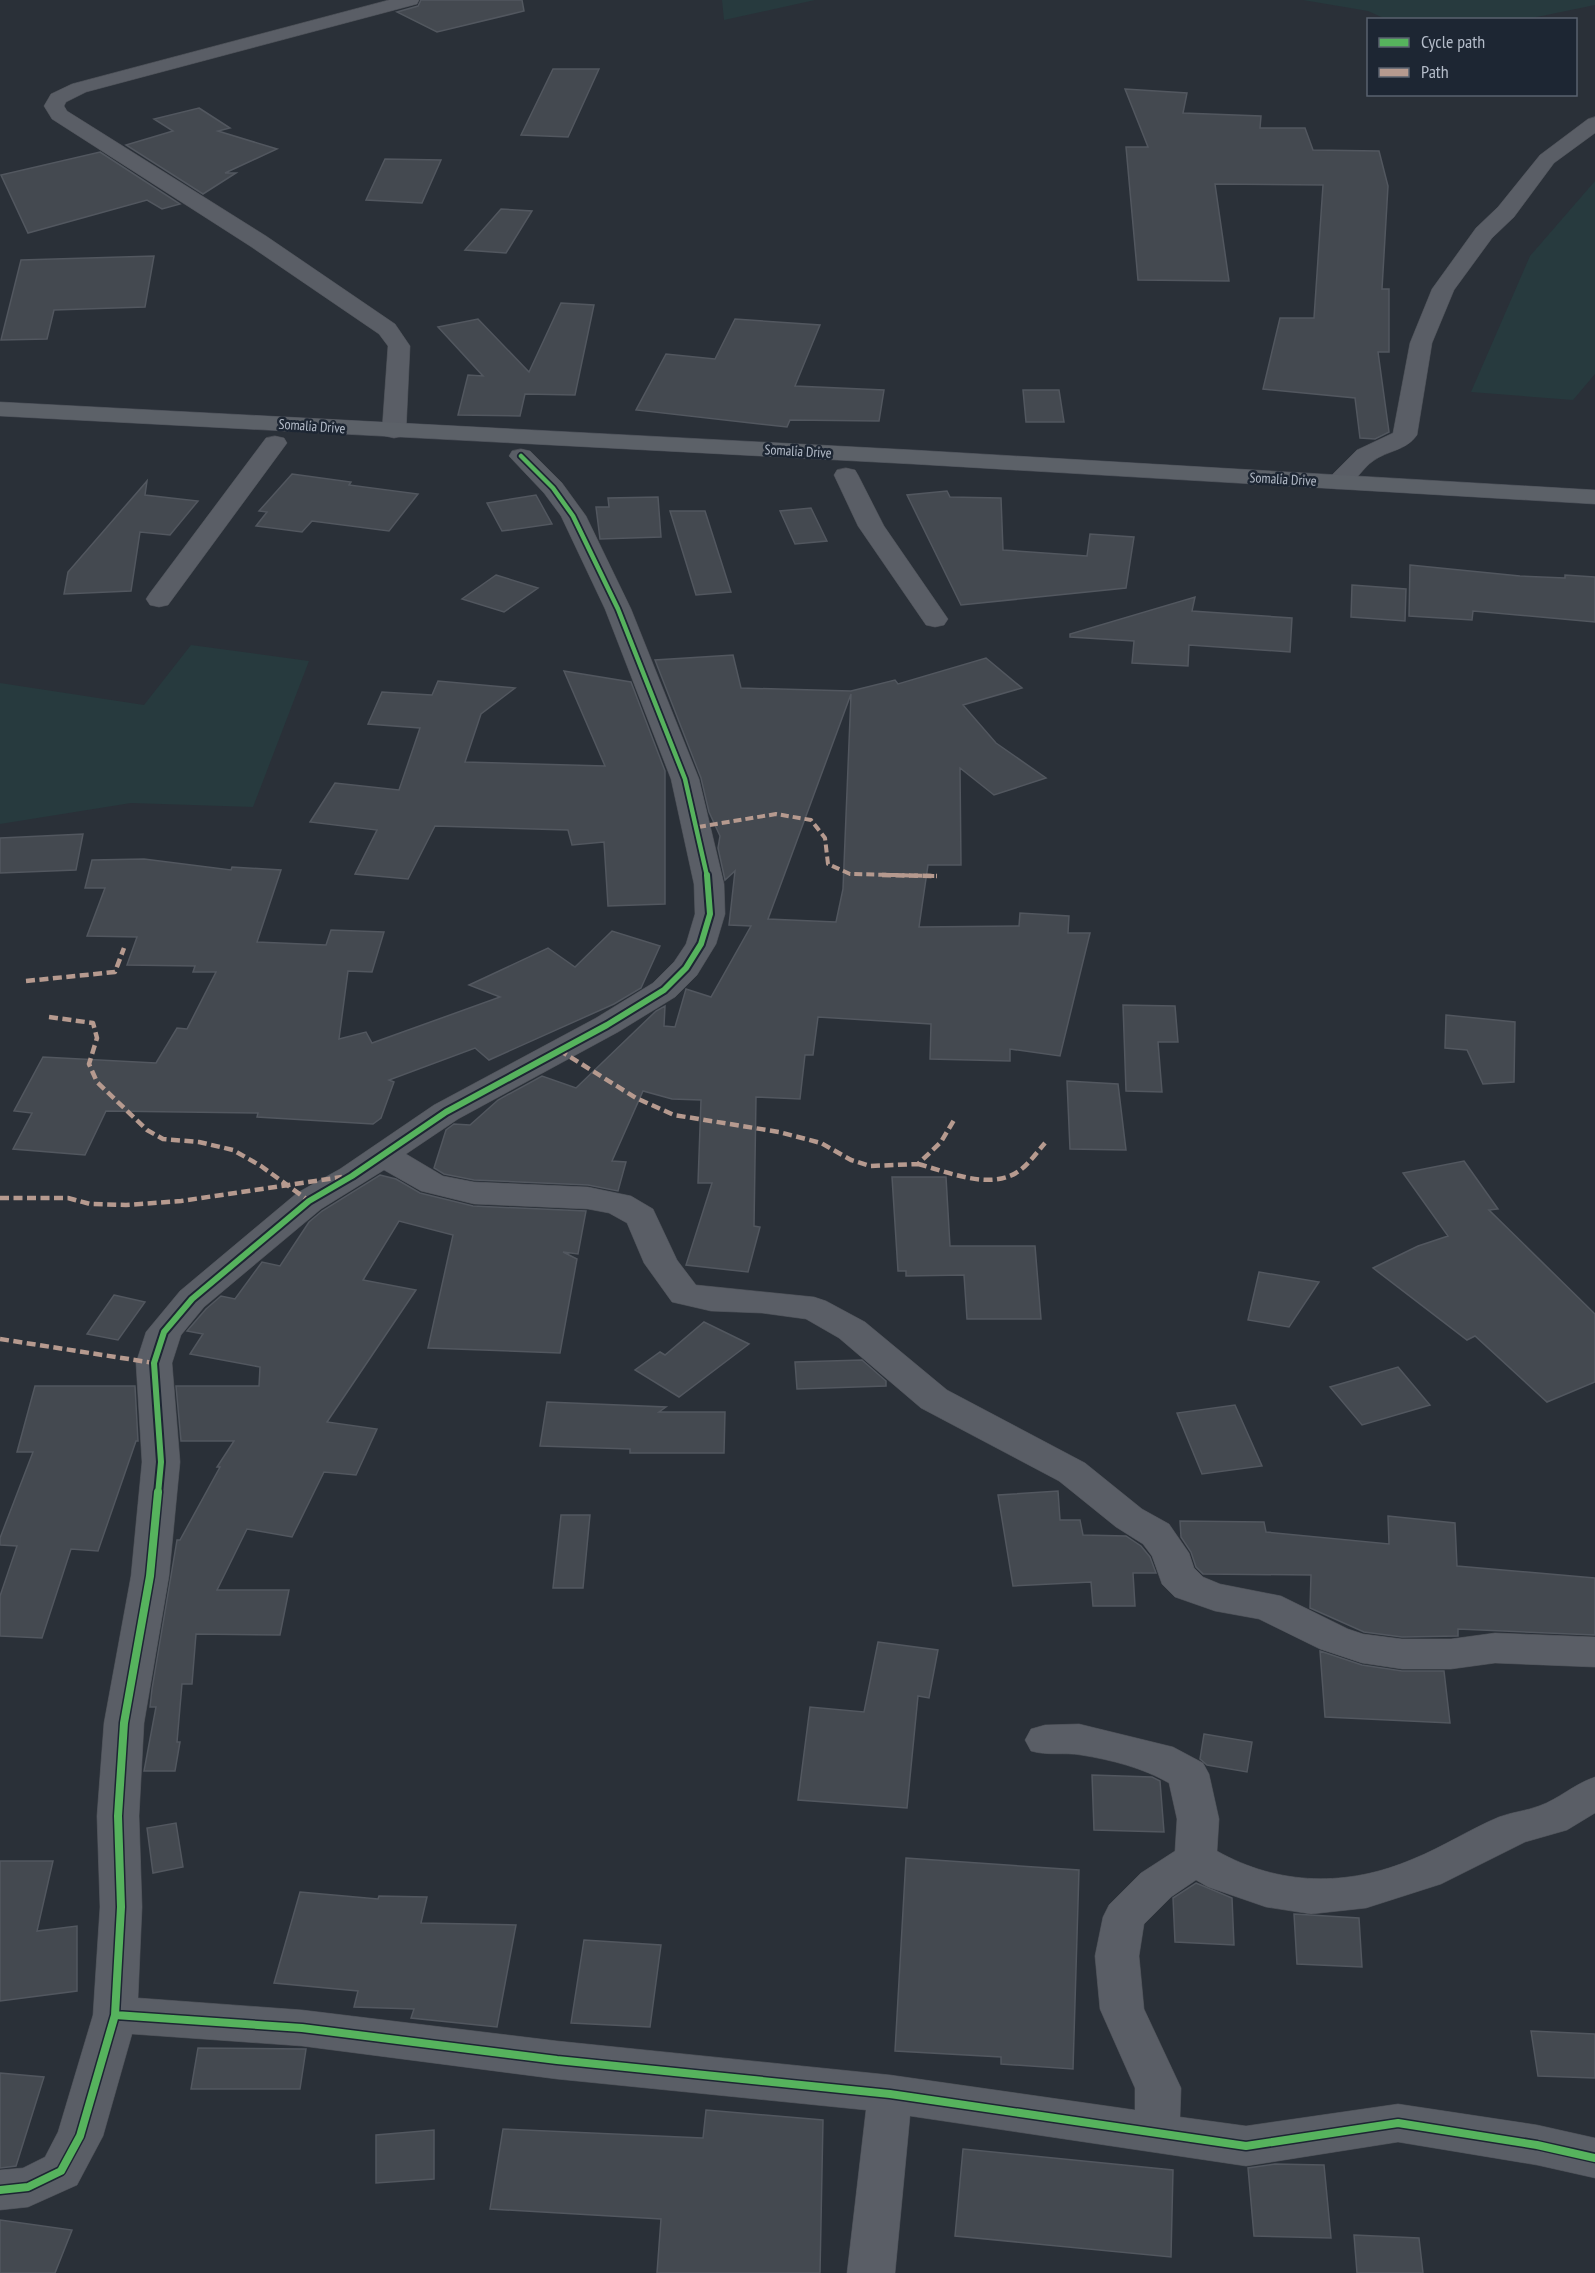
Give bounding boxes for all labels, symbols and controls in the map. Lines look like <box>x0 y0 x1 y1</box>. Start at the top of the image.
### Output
legend <box>1367 18 1577 96</box>
text: Cycle path <box>1421 30 1485 53</box>
text: Path <box>1421 60 1449 83</box>
street label: Somalia Drive <box>278 415 346 437</box>
street label: Somalia Drive <box>764 440 832 462</box>
street label: Somalia Drive <box>1249 468 1317 490</box>

